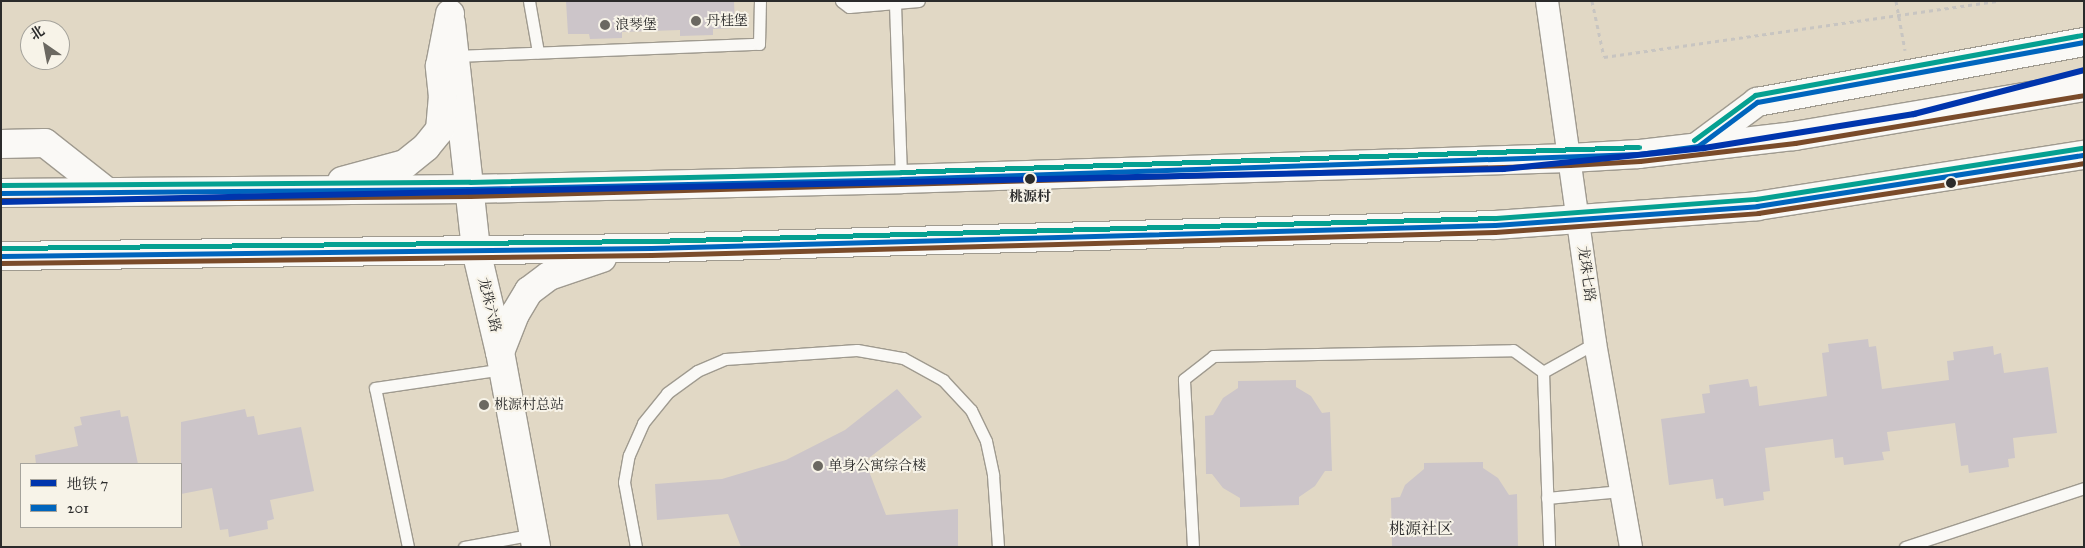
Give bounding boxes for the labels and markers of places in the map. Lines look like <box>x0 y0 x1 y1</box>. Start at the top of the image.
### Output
place label: 丹桂堡 <box>706 13 748 29</box>
marker: 丹桂堡 <box>690 15 702 27</box>
place label: 浪琴堡 <box>615 17 657 33</box>
marker: 浪琴堡 <box>599 19 611 31</box>
marker: 桃源村 <box>1022 171 1038 187</box>
unlabelled marker <box>1946 178 1956 188</box>
place label: 桃源村 <box>1009 189 1051 205</box>
place label: 桃源村总站 <box>494 397 564 413</box>
marker: 桃源村总站 <box>478 399 490 411</box>
place label: 单身公寓综合楼 <box>828 458 926 474</box>
marker: 单身公寓综合楼 <box>812 460 824 472</box>

